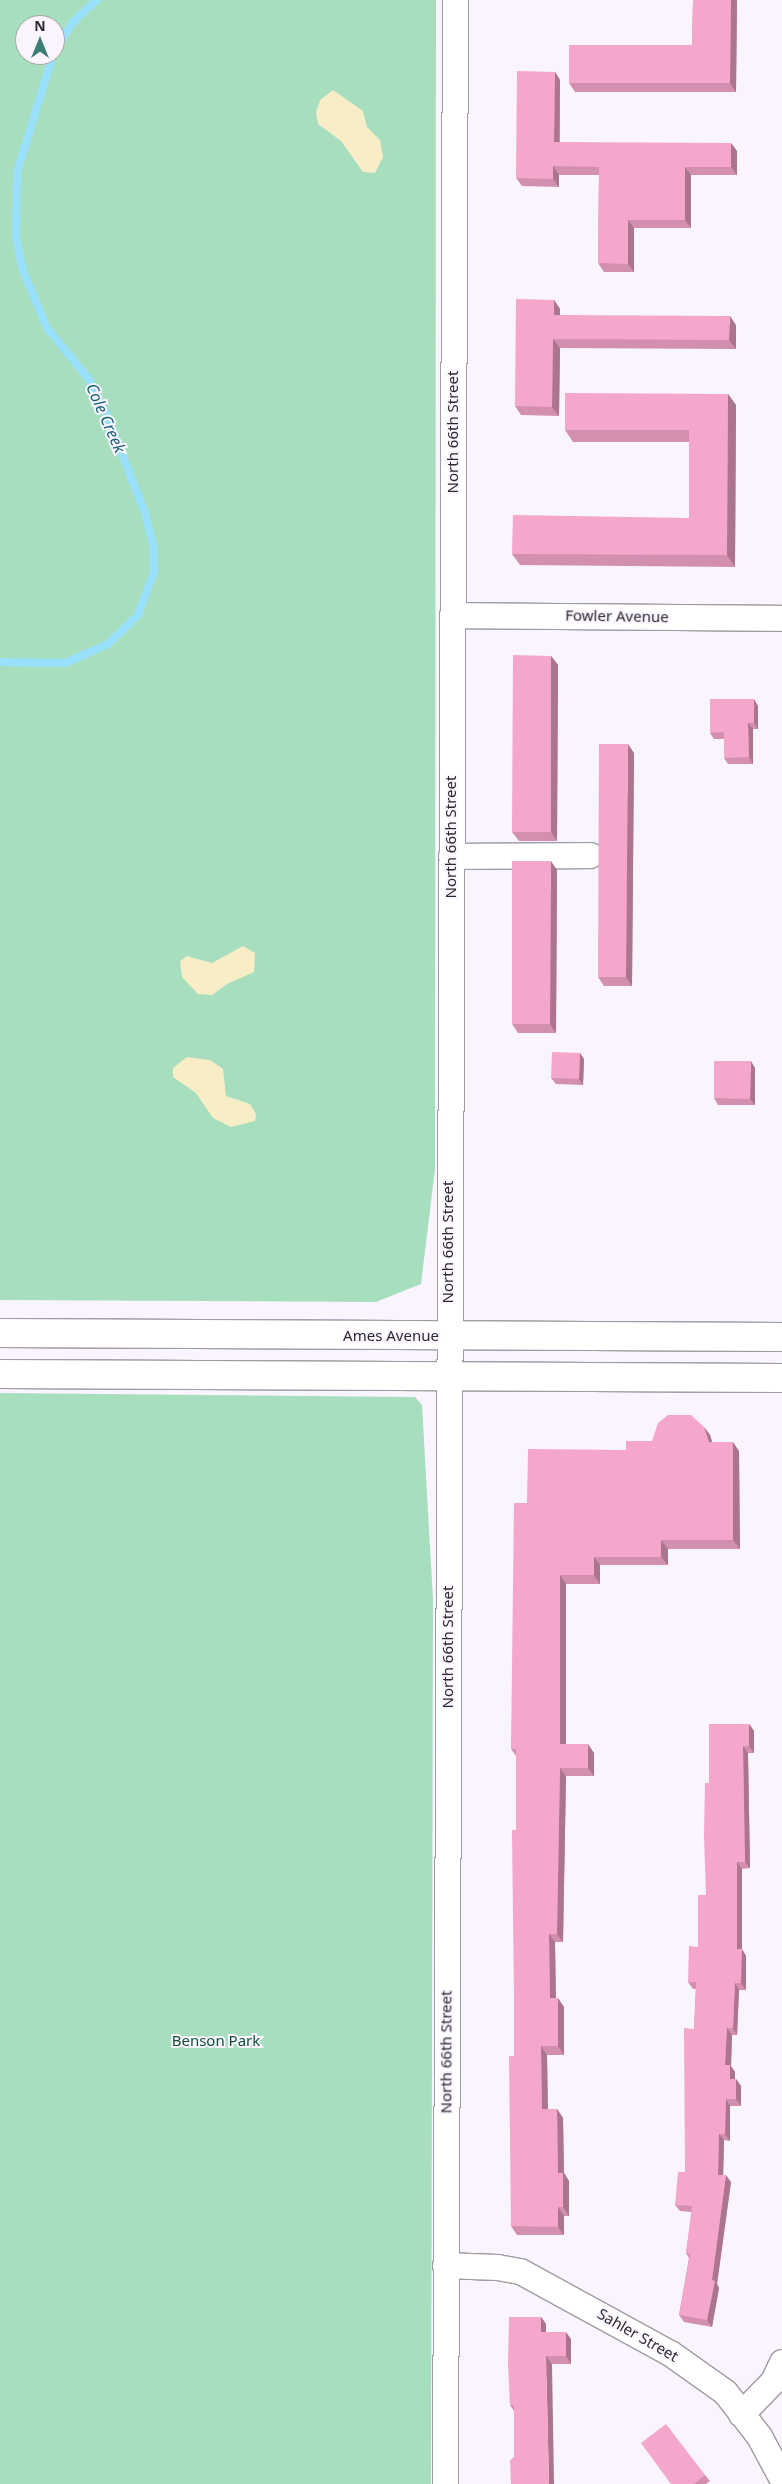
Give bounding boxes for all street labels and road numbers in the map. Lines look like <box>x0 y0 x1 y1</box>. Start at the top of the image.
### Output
street label: North 66th Street <box>444 371 462 493</box>
street label: Fowler Avenue <box>565 606 669 626</box>
street label: North 66th Street <box>442 776 460 898</box>
street label: North 66th Street <box>439 1181 457 1303</box>
street label: Ames Avenue <box>343 1327 439 1345</box>
street label: North 66th Street <box>439 1586 457 1708</box>
street label: North 66th Street <box>437 1991 455 2113</box>
street label: Sahler Street <box>594 2305 682 2365</box>

